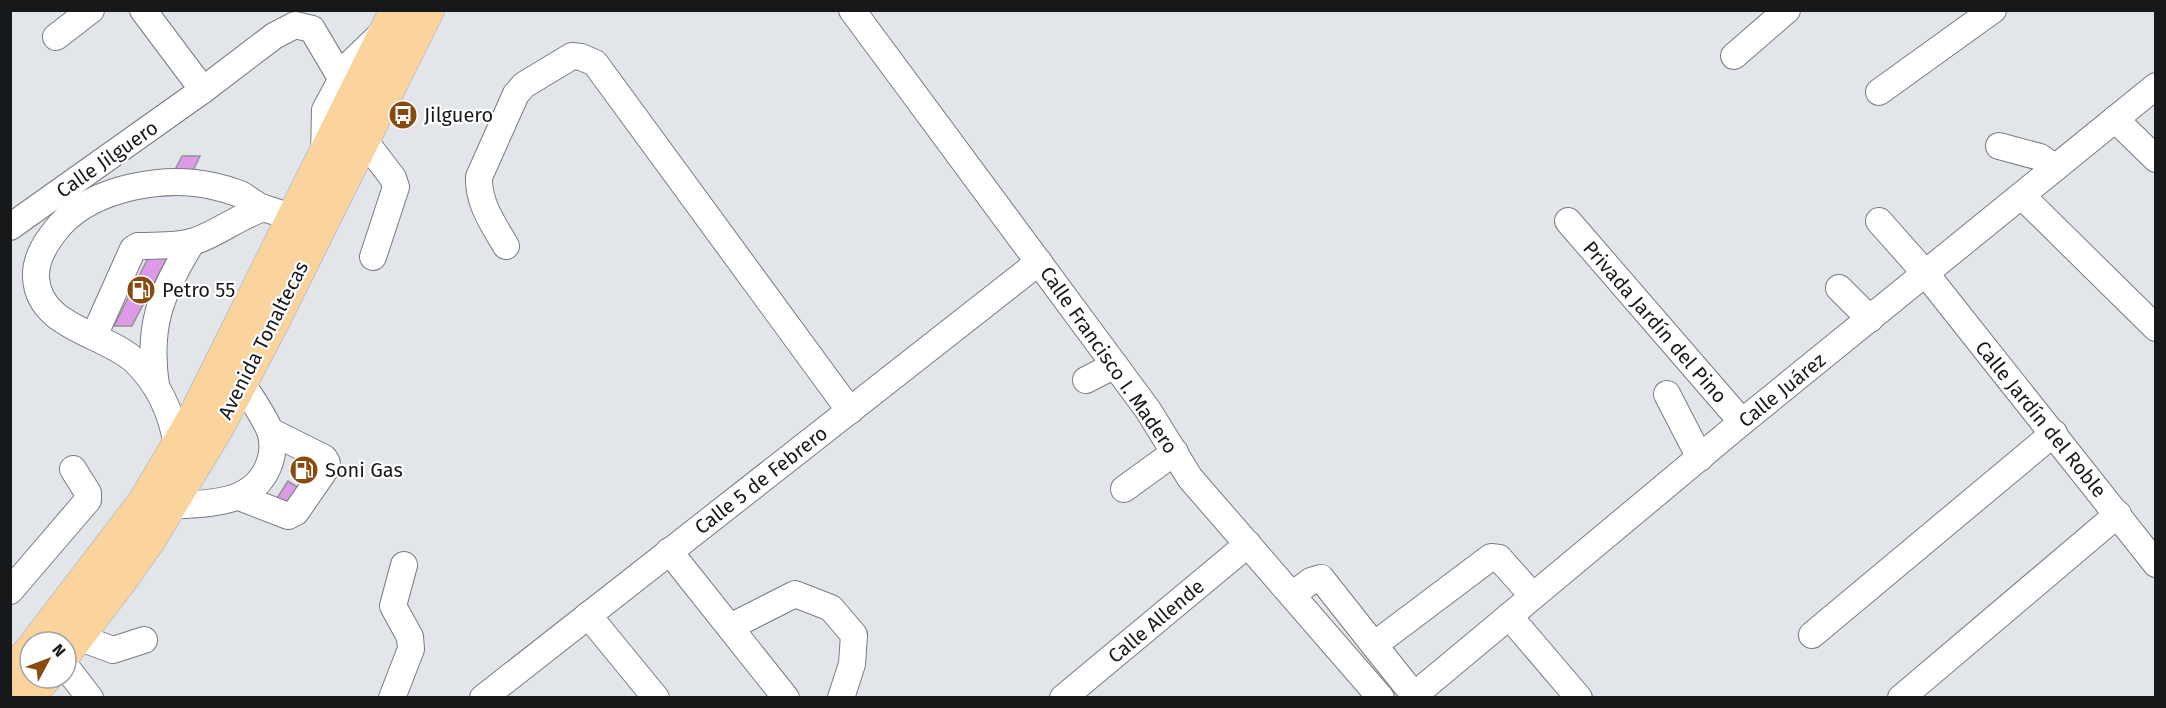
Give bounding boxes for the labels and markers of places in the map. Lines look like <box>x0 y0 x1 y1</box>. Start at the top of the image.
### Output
bus stop icon: Jilguero <box>387 99 419 131</box>
place label: Jilguero <box>424 103 493 127</box>
fuel station icon: Petro 55 <box>125 274 157 306</box>
place label: Petro 55 <box>162 278 235 302</box>
fuel station icon: Soni Gas <box>288 454 320 486</box>
place label: Soni Gas <box>325 458 403 482</box>

